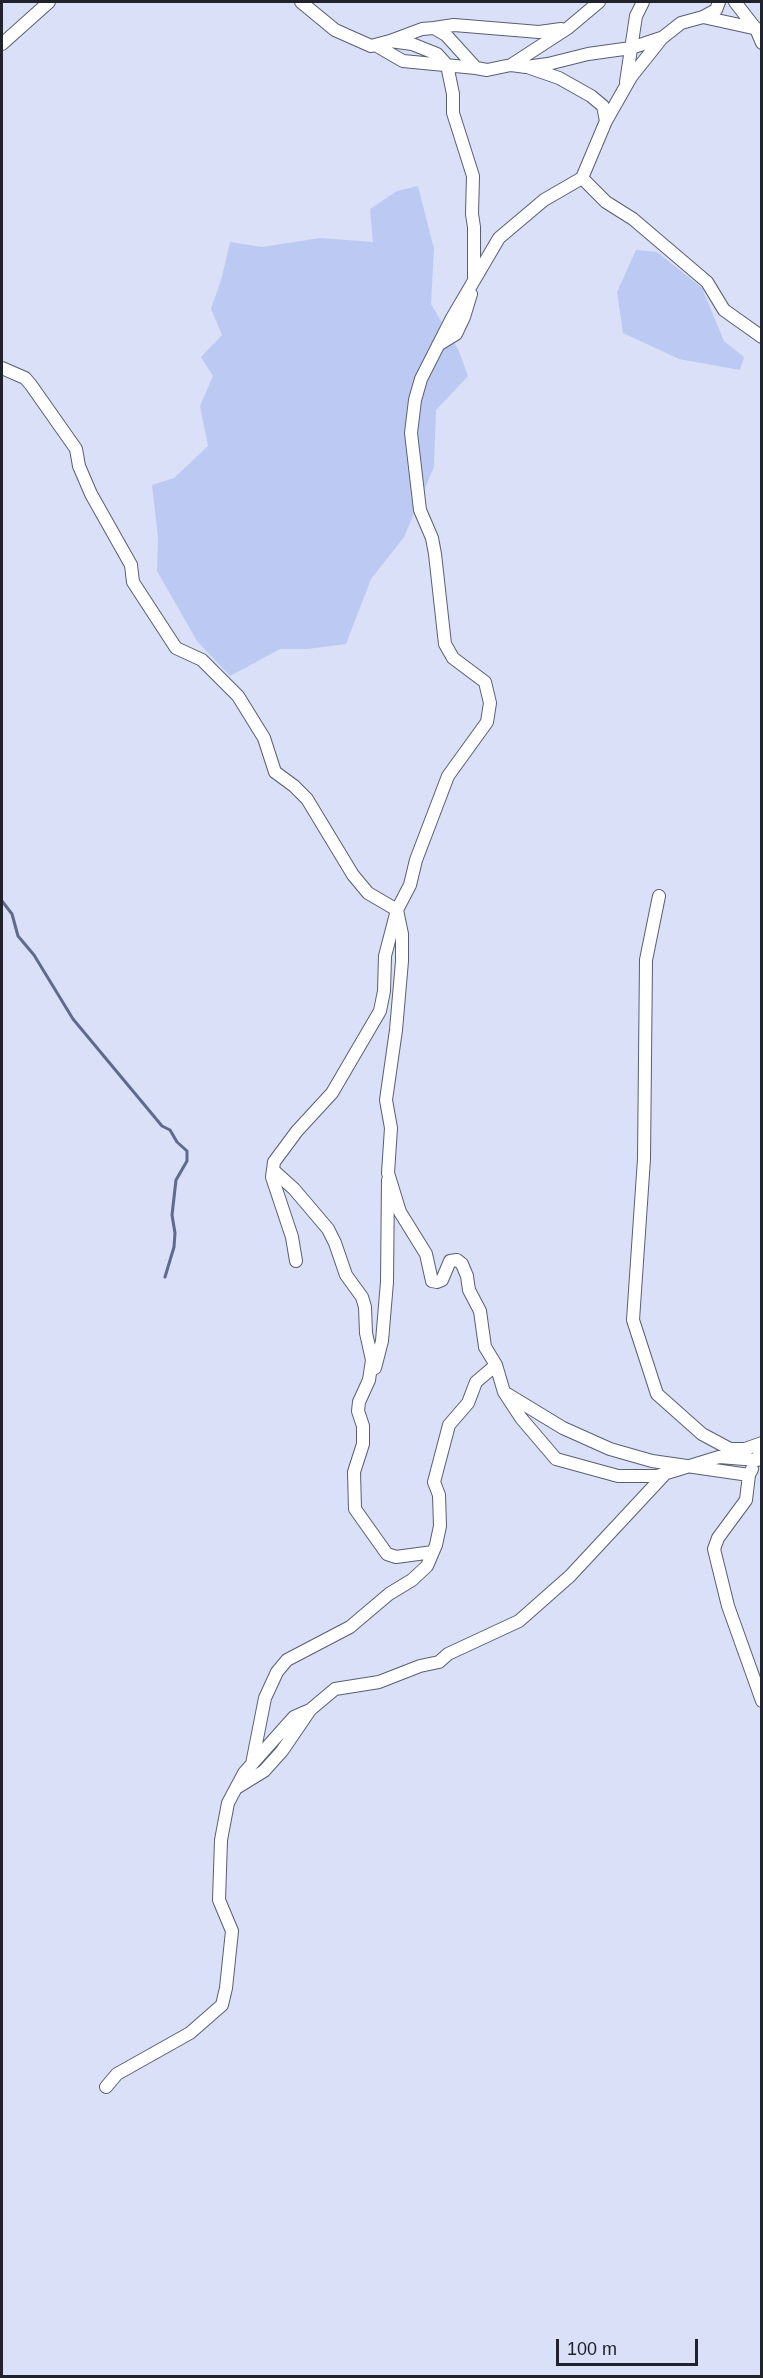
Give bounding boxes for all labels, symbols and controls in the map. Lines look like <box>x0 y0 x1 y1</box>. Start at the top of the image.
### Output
scale bar <box>559 2327 702 2365</box>
text: 100 m <box>567 2339 617 2359</box>

